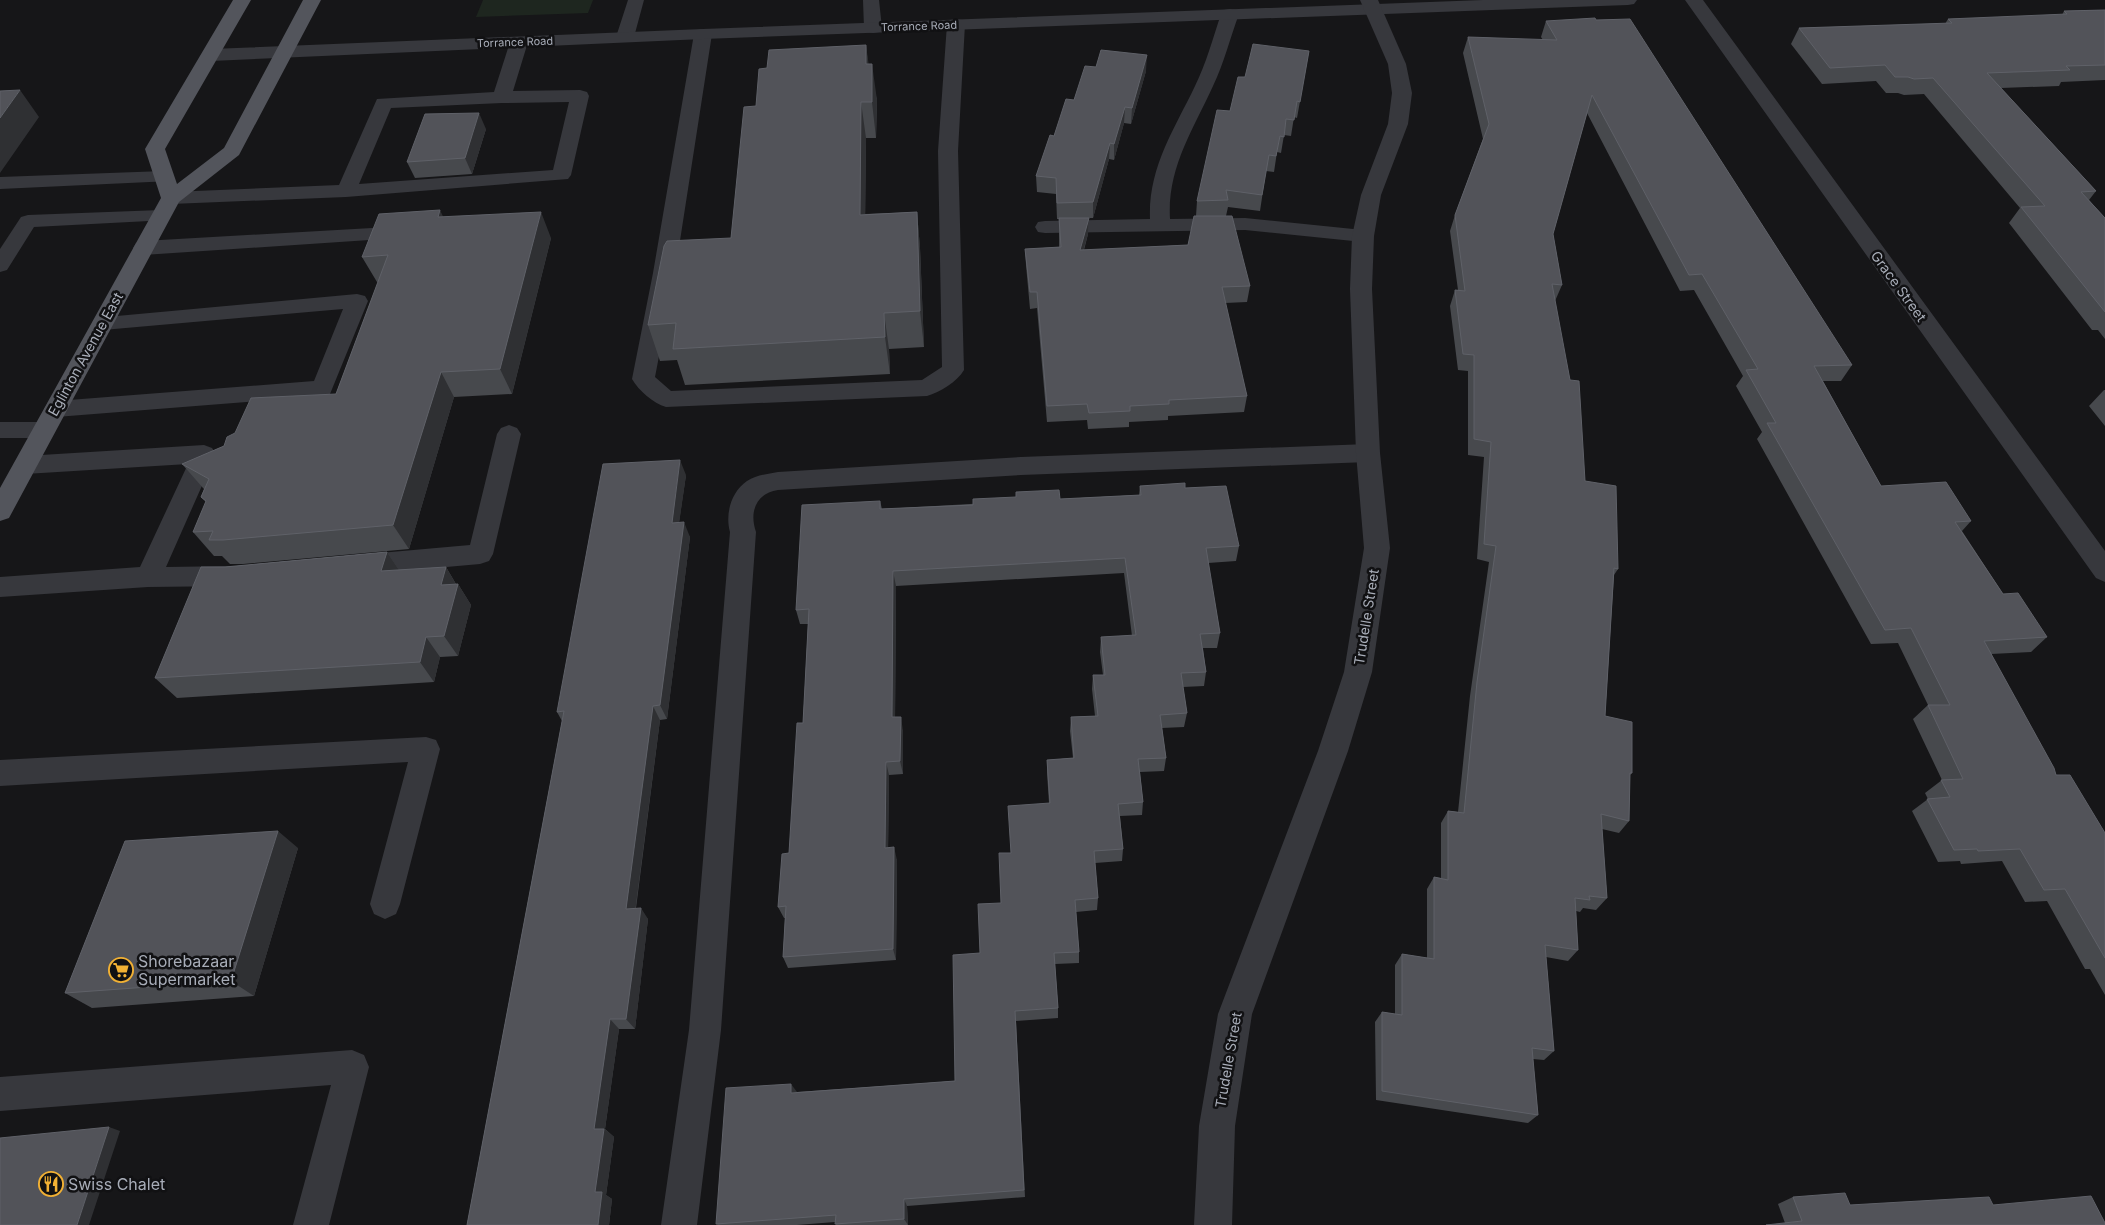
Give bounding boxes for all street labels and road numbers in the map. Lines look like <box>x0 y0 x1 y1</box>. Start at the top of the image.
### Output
street label: Torrance Road <box>881 18 957 34</box>
street label: Torrance Road <box>477 34 553 50</box>
street label: Grace Street <box>1868 247 1931 325</box>
street label: Eglinton Avenue East <box>44 289 126 419</box>
street label: Trudelle Street <box>1350 567 1382 666</box>
street label: Trudelle Street <box>1211 1010 1245 1109</box>

